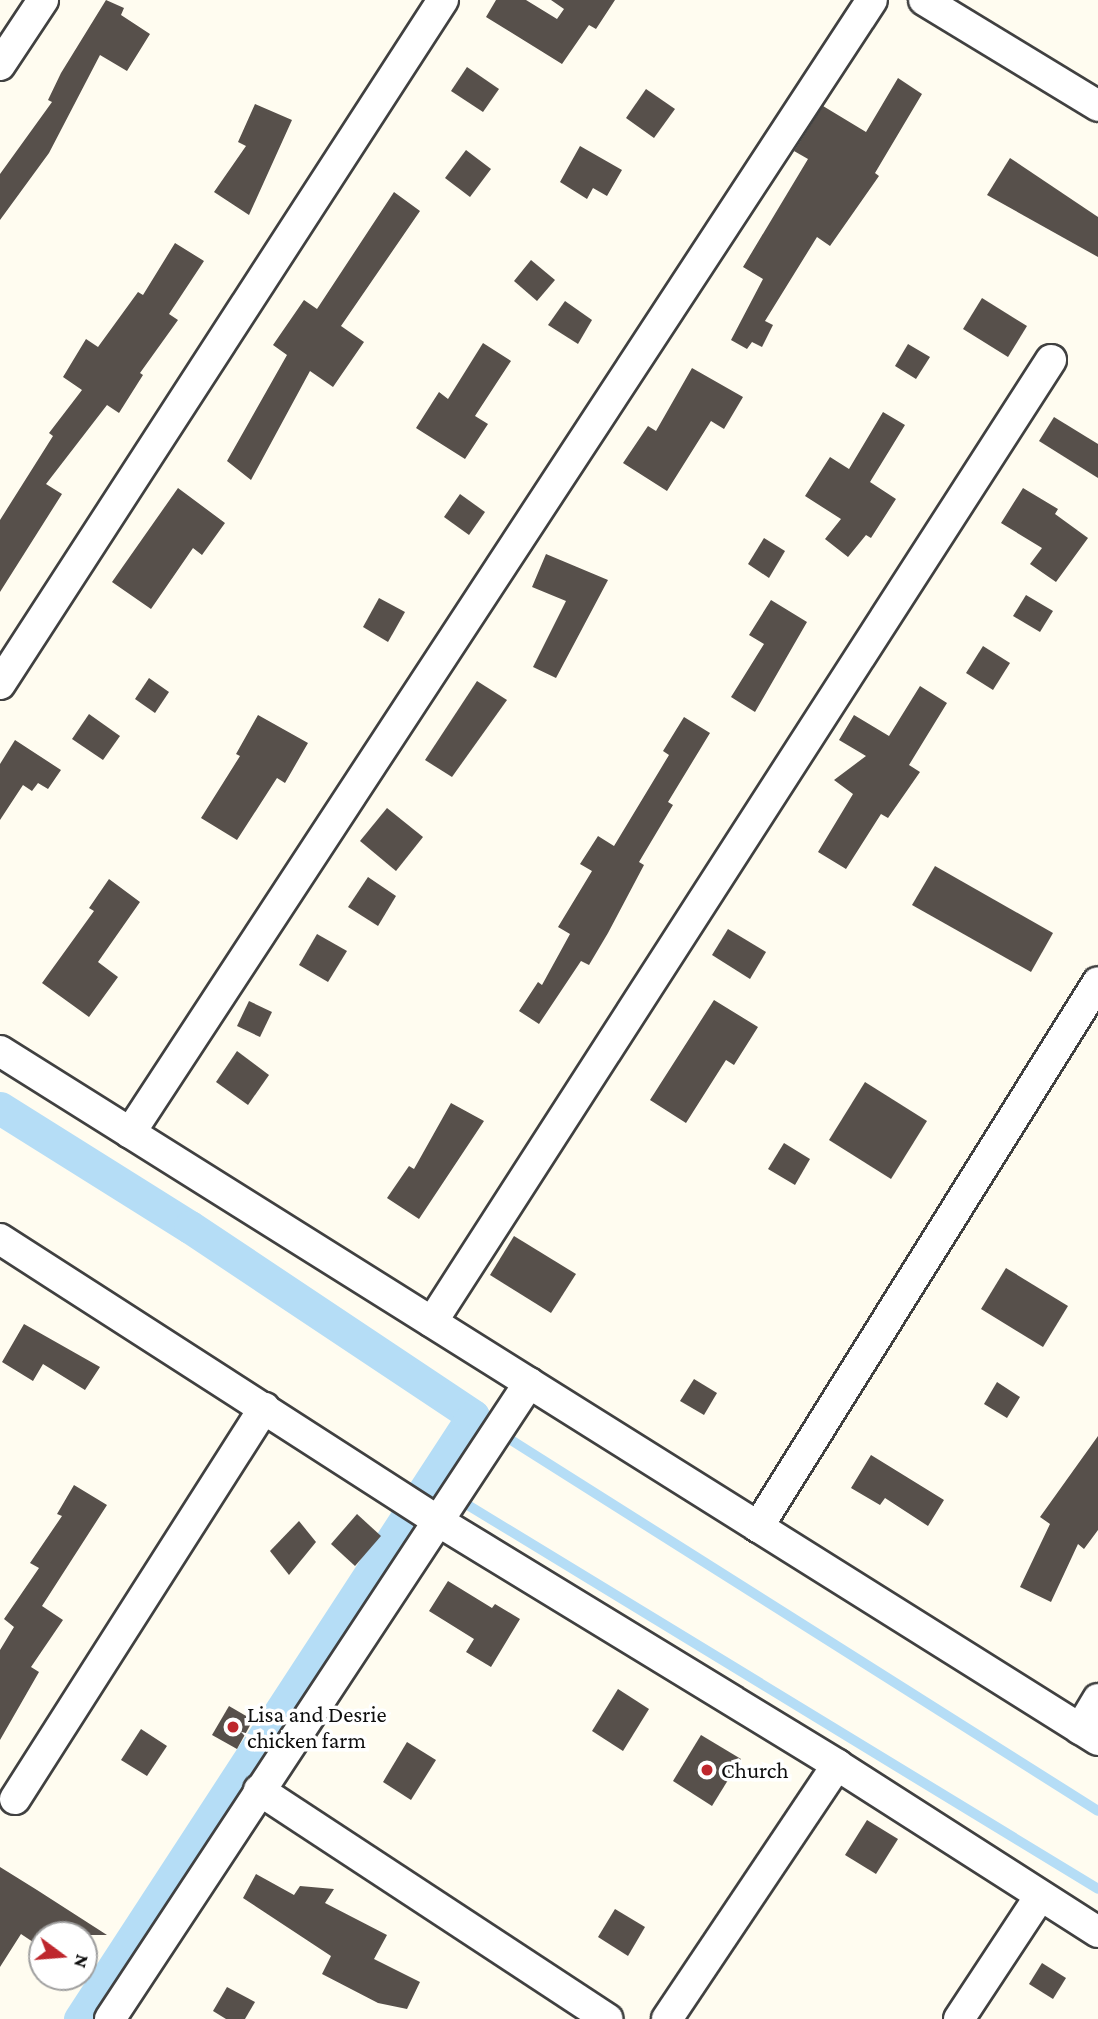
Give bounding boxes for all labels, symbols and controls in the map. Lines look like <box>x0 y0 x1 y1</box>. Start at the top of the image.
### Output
place label: Lisa and Desrie chicken farm <box>247 1700 387 1754</box>
marker: Lisa and Desrie chicken farm <box>225 1719 241 1735</box>
place label: Church <box>721 1756 789 1784</box>
marker: Church <box>699 1762 715 1778</box>
north arrow <box>28 1921 98 1991</box>
text: N <box>70 1952 94 1970</box>

